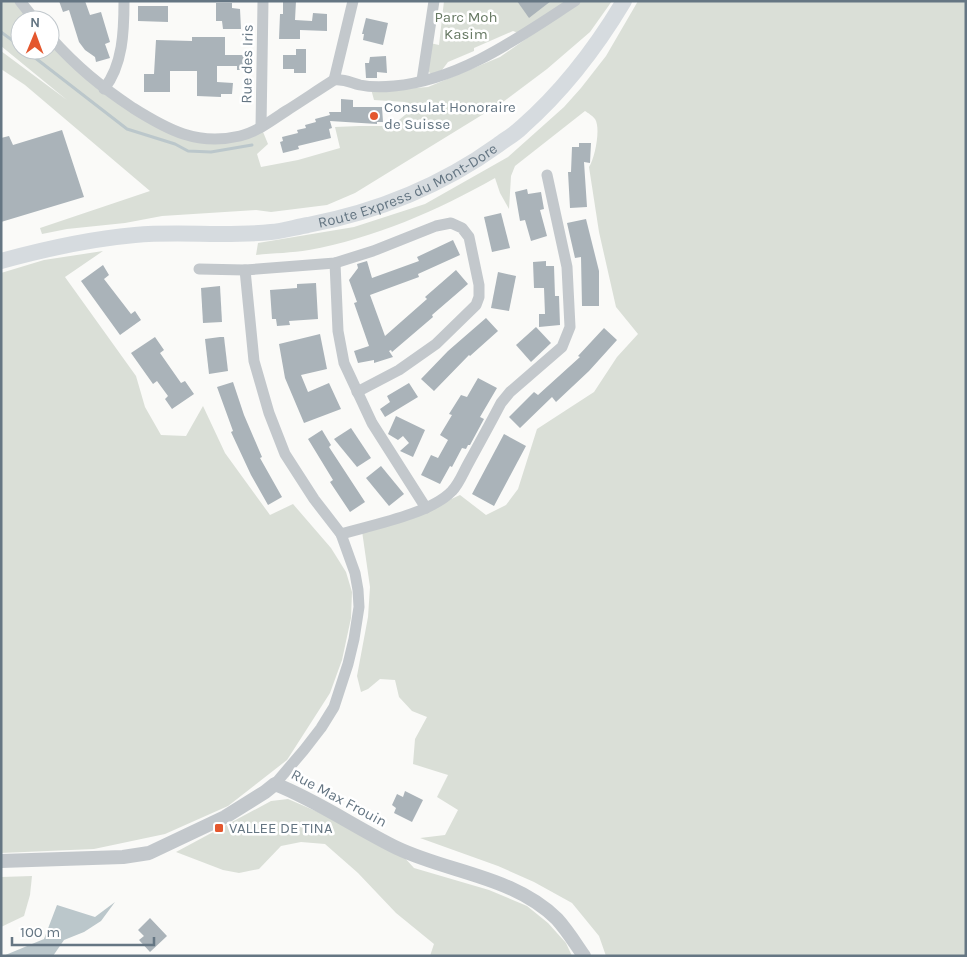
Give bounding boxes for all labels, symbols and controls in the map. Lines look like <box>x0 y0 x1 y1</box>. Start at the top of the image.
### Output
park label: Parc Moh Kasim <box>434 8 498 43</box>
north arrow <box>10 10 60 60</box>
text: N <box>30 14 40 31</box>
street label: Rue des Iris <box>237 24 257 104</box>
place label: Consulat Honoraire de Suisse <box>384 98 516 133</box>
marker: Consulat Honoraire de Suisse <box>368 110 380 122</box>
street label: Route Express du Mont-Dore <box>316 139 501 232</box>
street label: Rue Max Frouin <box>288 765 390 831</box>
place label: VALLEE DE TINA <box>229 819 333 837</box>
marker: VALLEE DE TINA <box>213 822 225 834</box>
scale bar <box>12 914 155 946</box>
text: 100 m <box>20 923 60 941</box>

